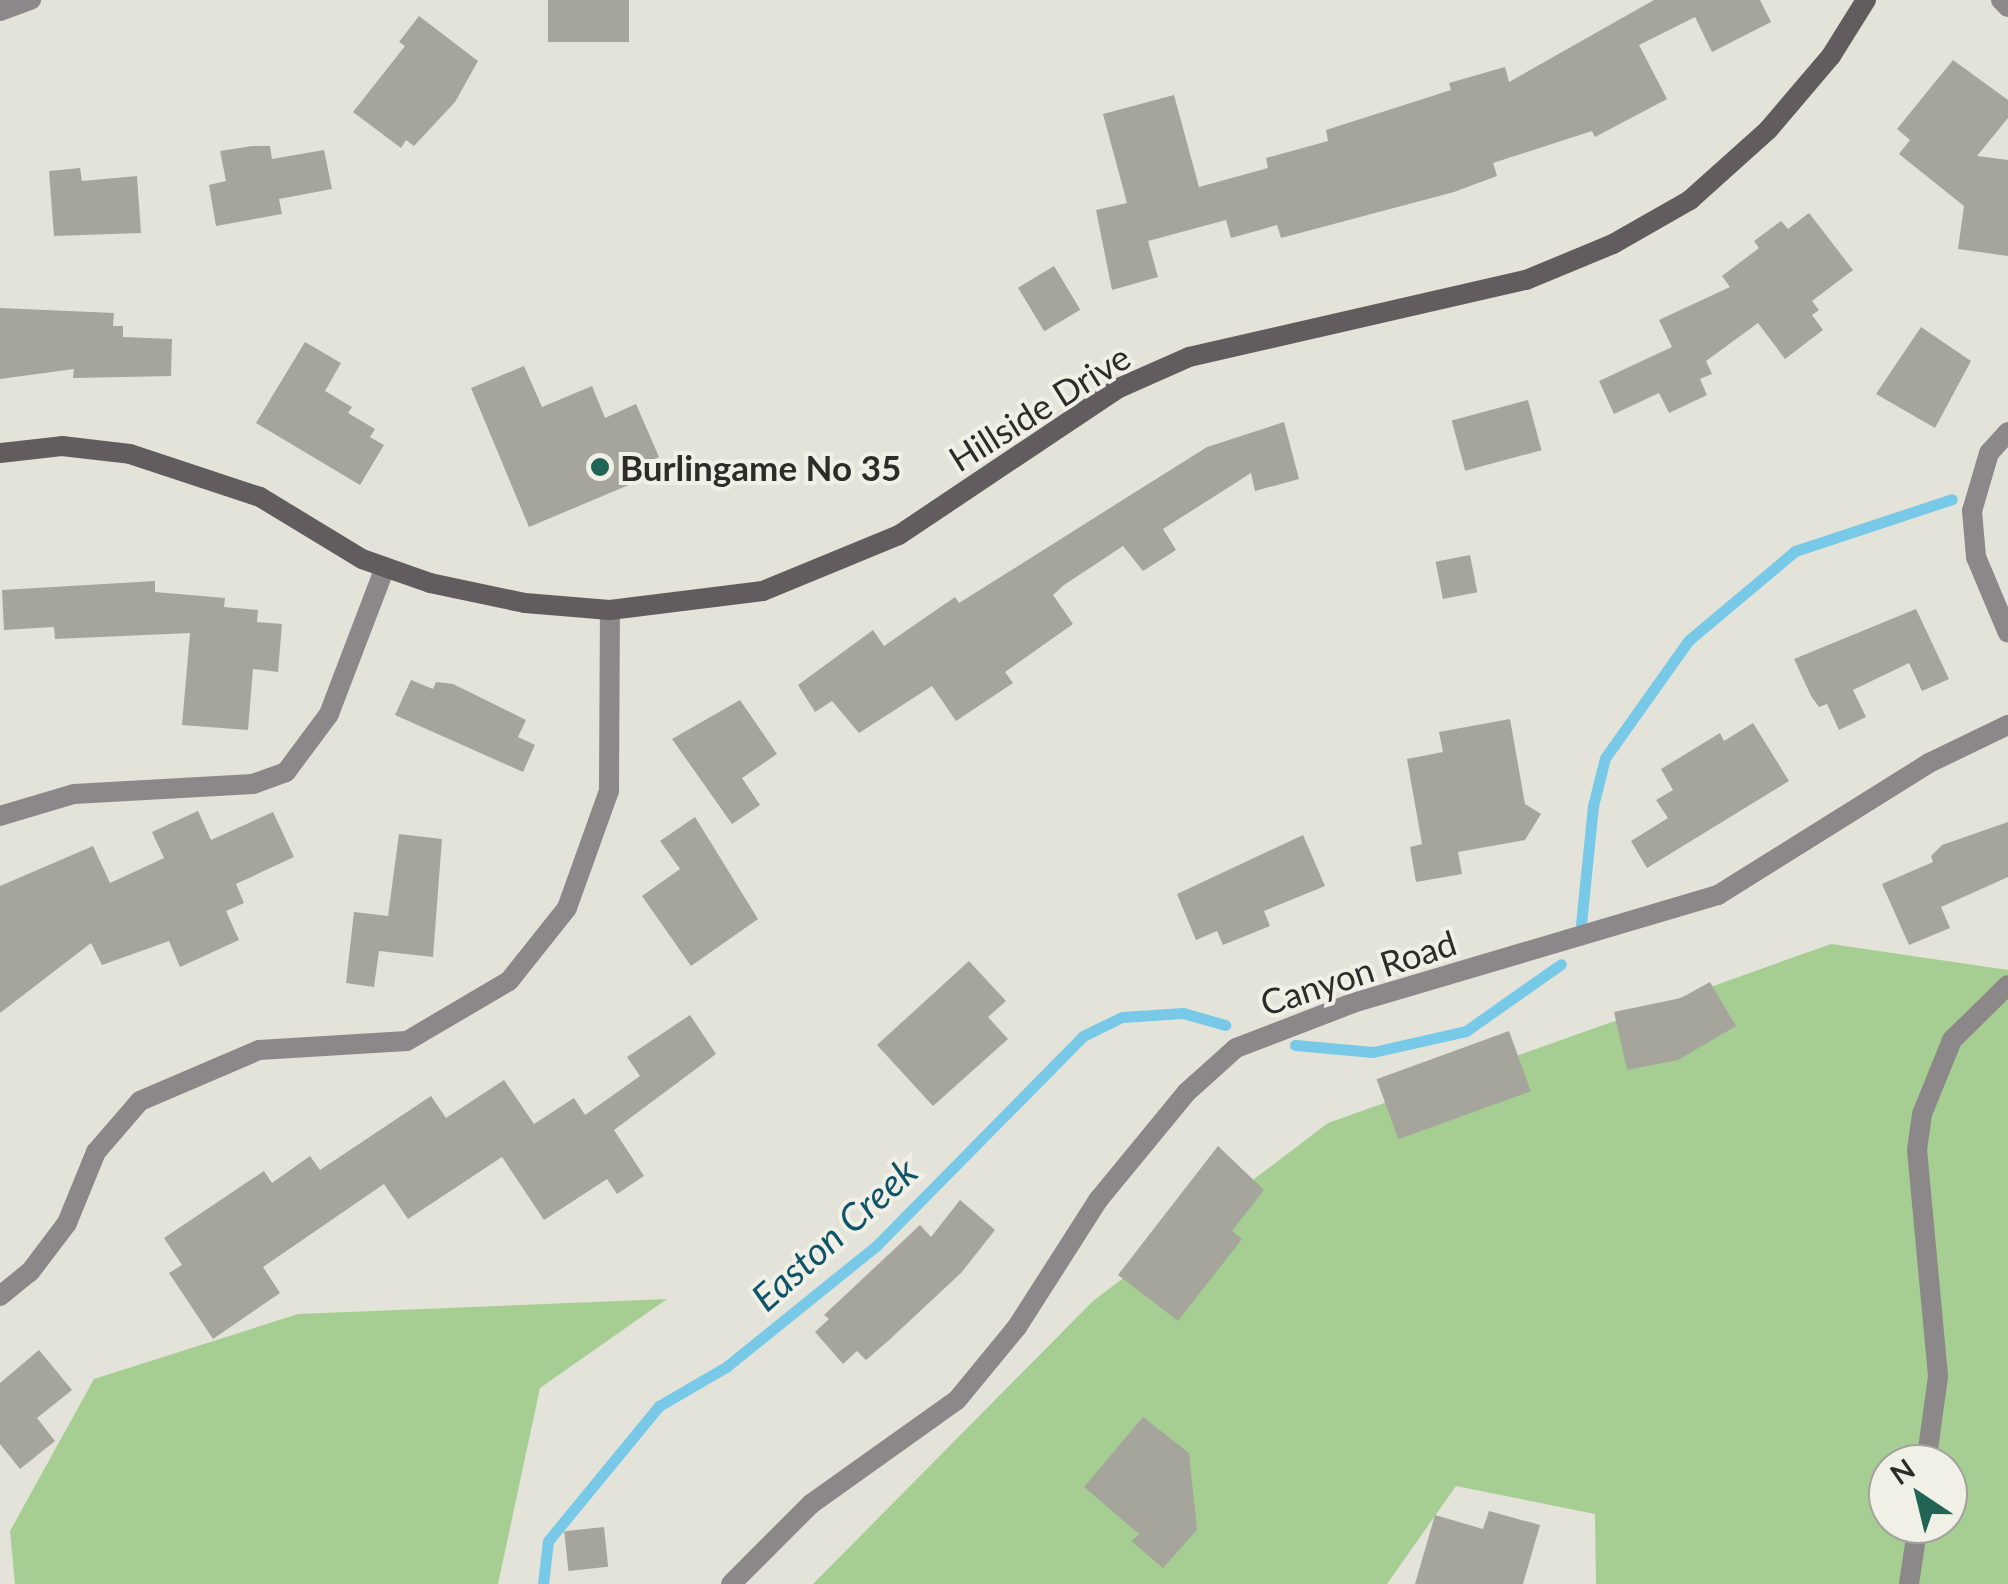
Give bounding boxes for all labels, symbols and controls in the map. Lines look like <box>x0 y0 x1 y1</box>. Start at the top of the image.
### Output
street label: Hillside Drive <box>941 335 1137 479</box>
place label: Burlingame No 35 <box>620 446 901 488</box>
marker: Burlingame No 35 <box>589 456 611 478</box>
street label: Canyon Road <box>1255 921 1461 1023</box>
water label: Easton Creek <box>742 1148 926 1320</box>
north arrow <box>1868 1444 1968 1544</box>
text: N <box>1883 1451 1921 1491</box>

